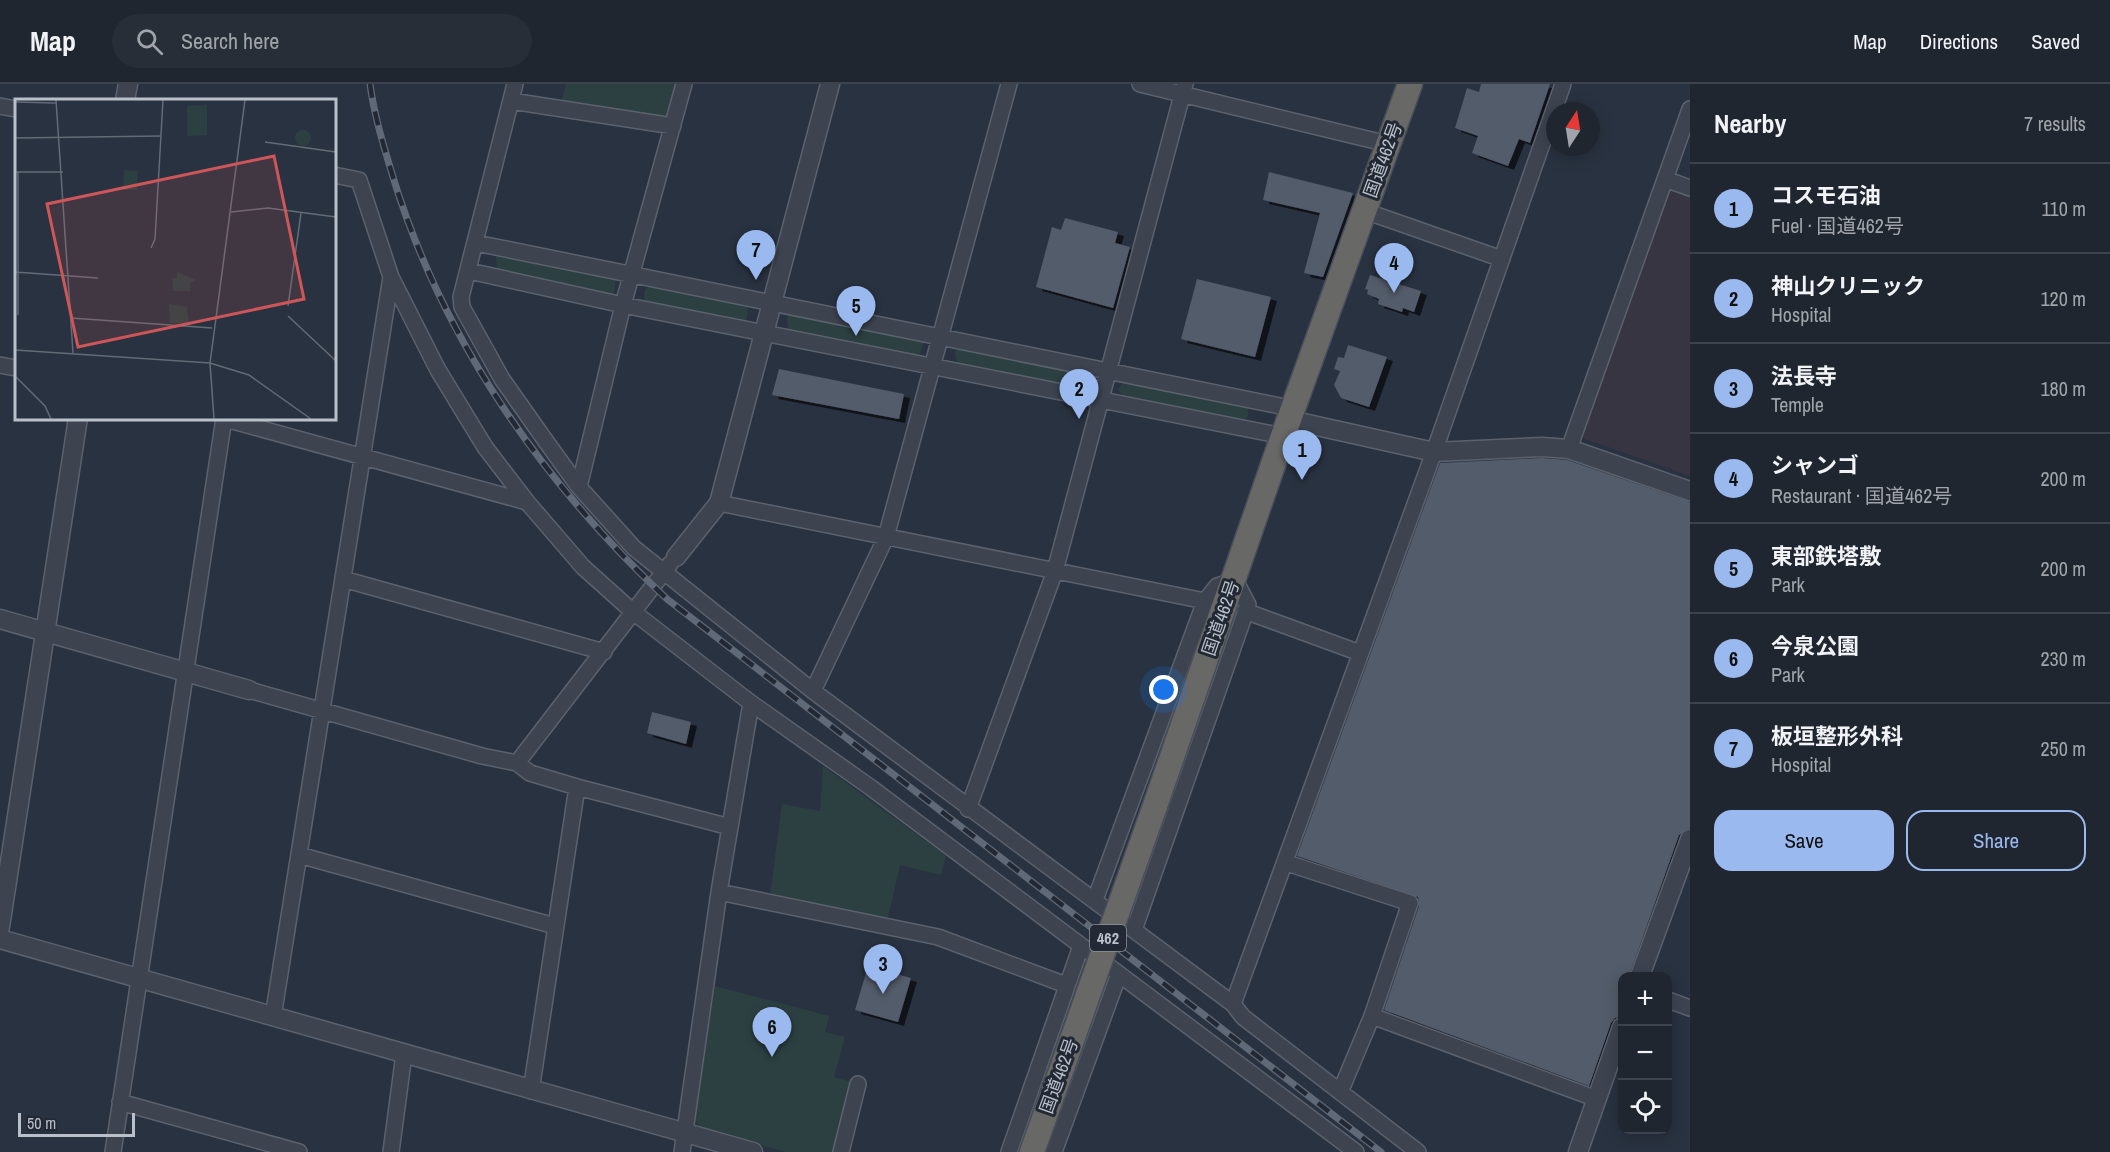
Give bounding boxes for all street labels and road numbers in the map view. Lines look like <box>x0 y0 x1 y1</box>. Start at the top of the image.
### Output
street label: 国道462号 <box>1357 119 1408 201</box>
street label: 国道462号 <box>1196 577 1245 659</box>
road number: 462 <box>1090 925 1126 951</box>
street label: 国道462号 <box>1033 1035 1084 1117</box>

